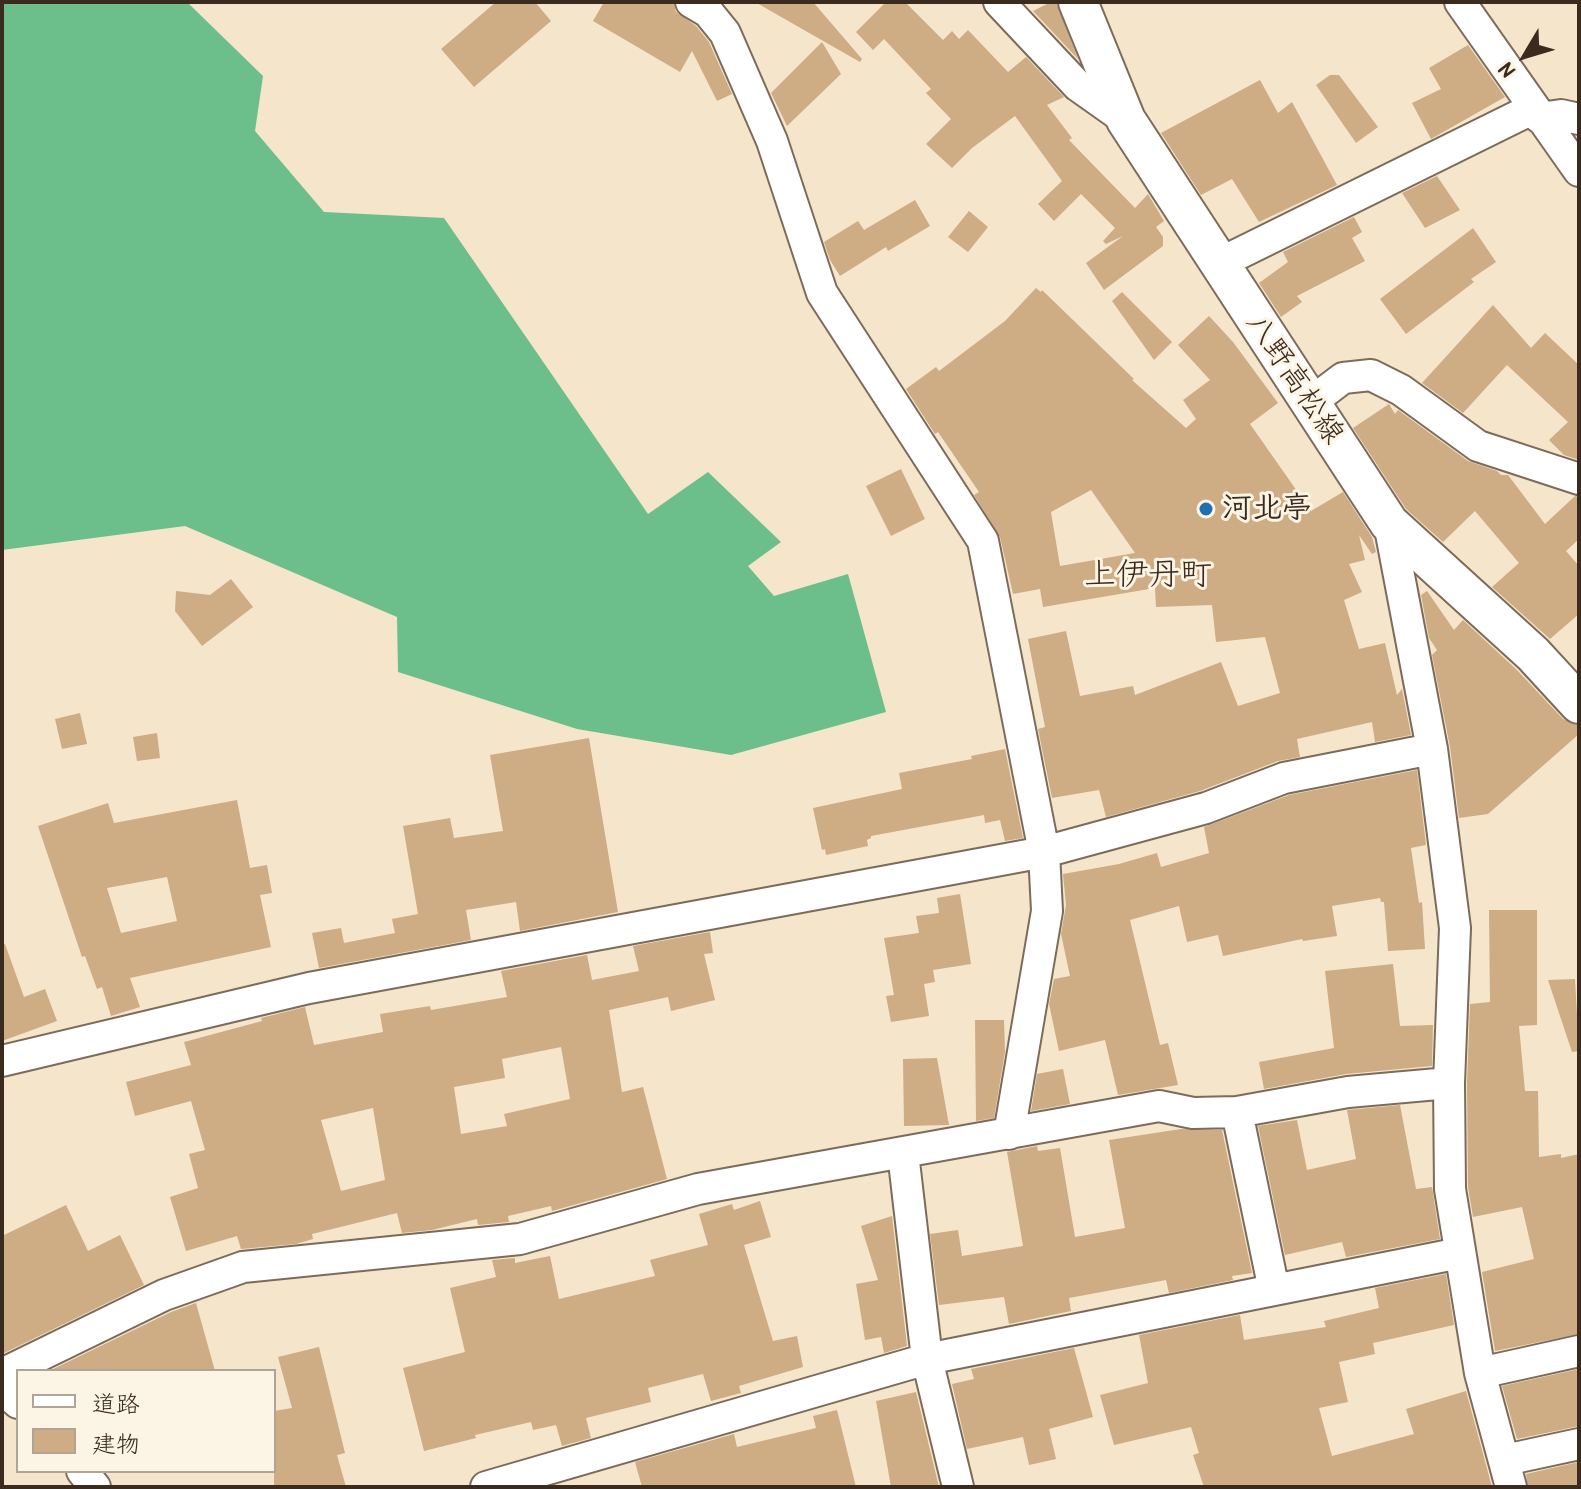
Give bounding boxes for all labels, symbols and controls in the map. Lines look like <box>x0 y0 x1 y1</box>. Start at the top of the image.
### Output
north arrow <box>1485 16 1565 96</box>
text: N <box>1491 57 1522 85</box>
street label: 八野高松線 <box>1237 307 1351 451</box>
place label: 河北亭 <box>1222 491 1312 527</box>
marker: 河北亭 <box>1197 500 1215 518</box>
district label: 上伊丹町 <box>1084 556 1212 594</box>
legend <box>16 1369 276 1473</box>
text: 道路 <box>92 1387 140 1419</box>
text: 建物 <box>92 1427 140 1459</box>

